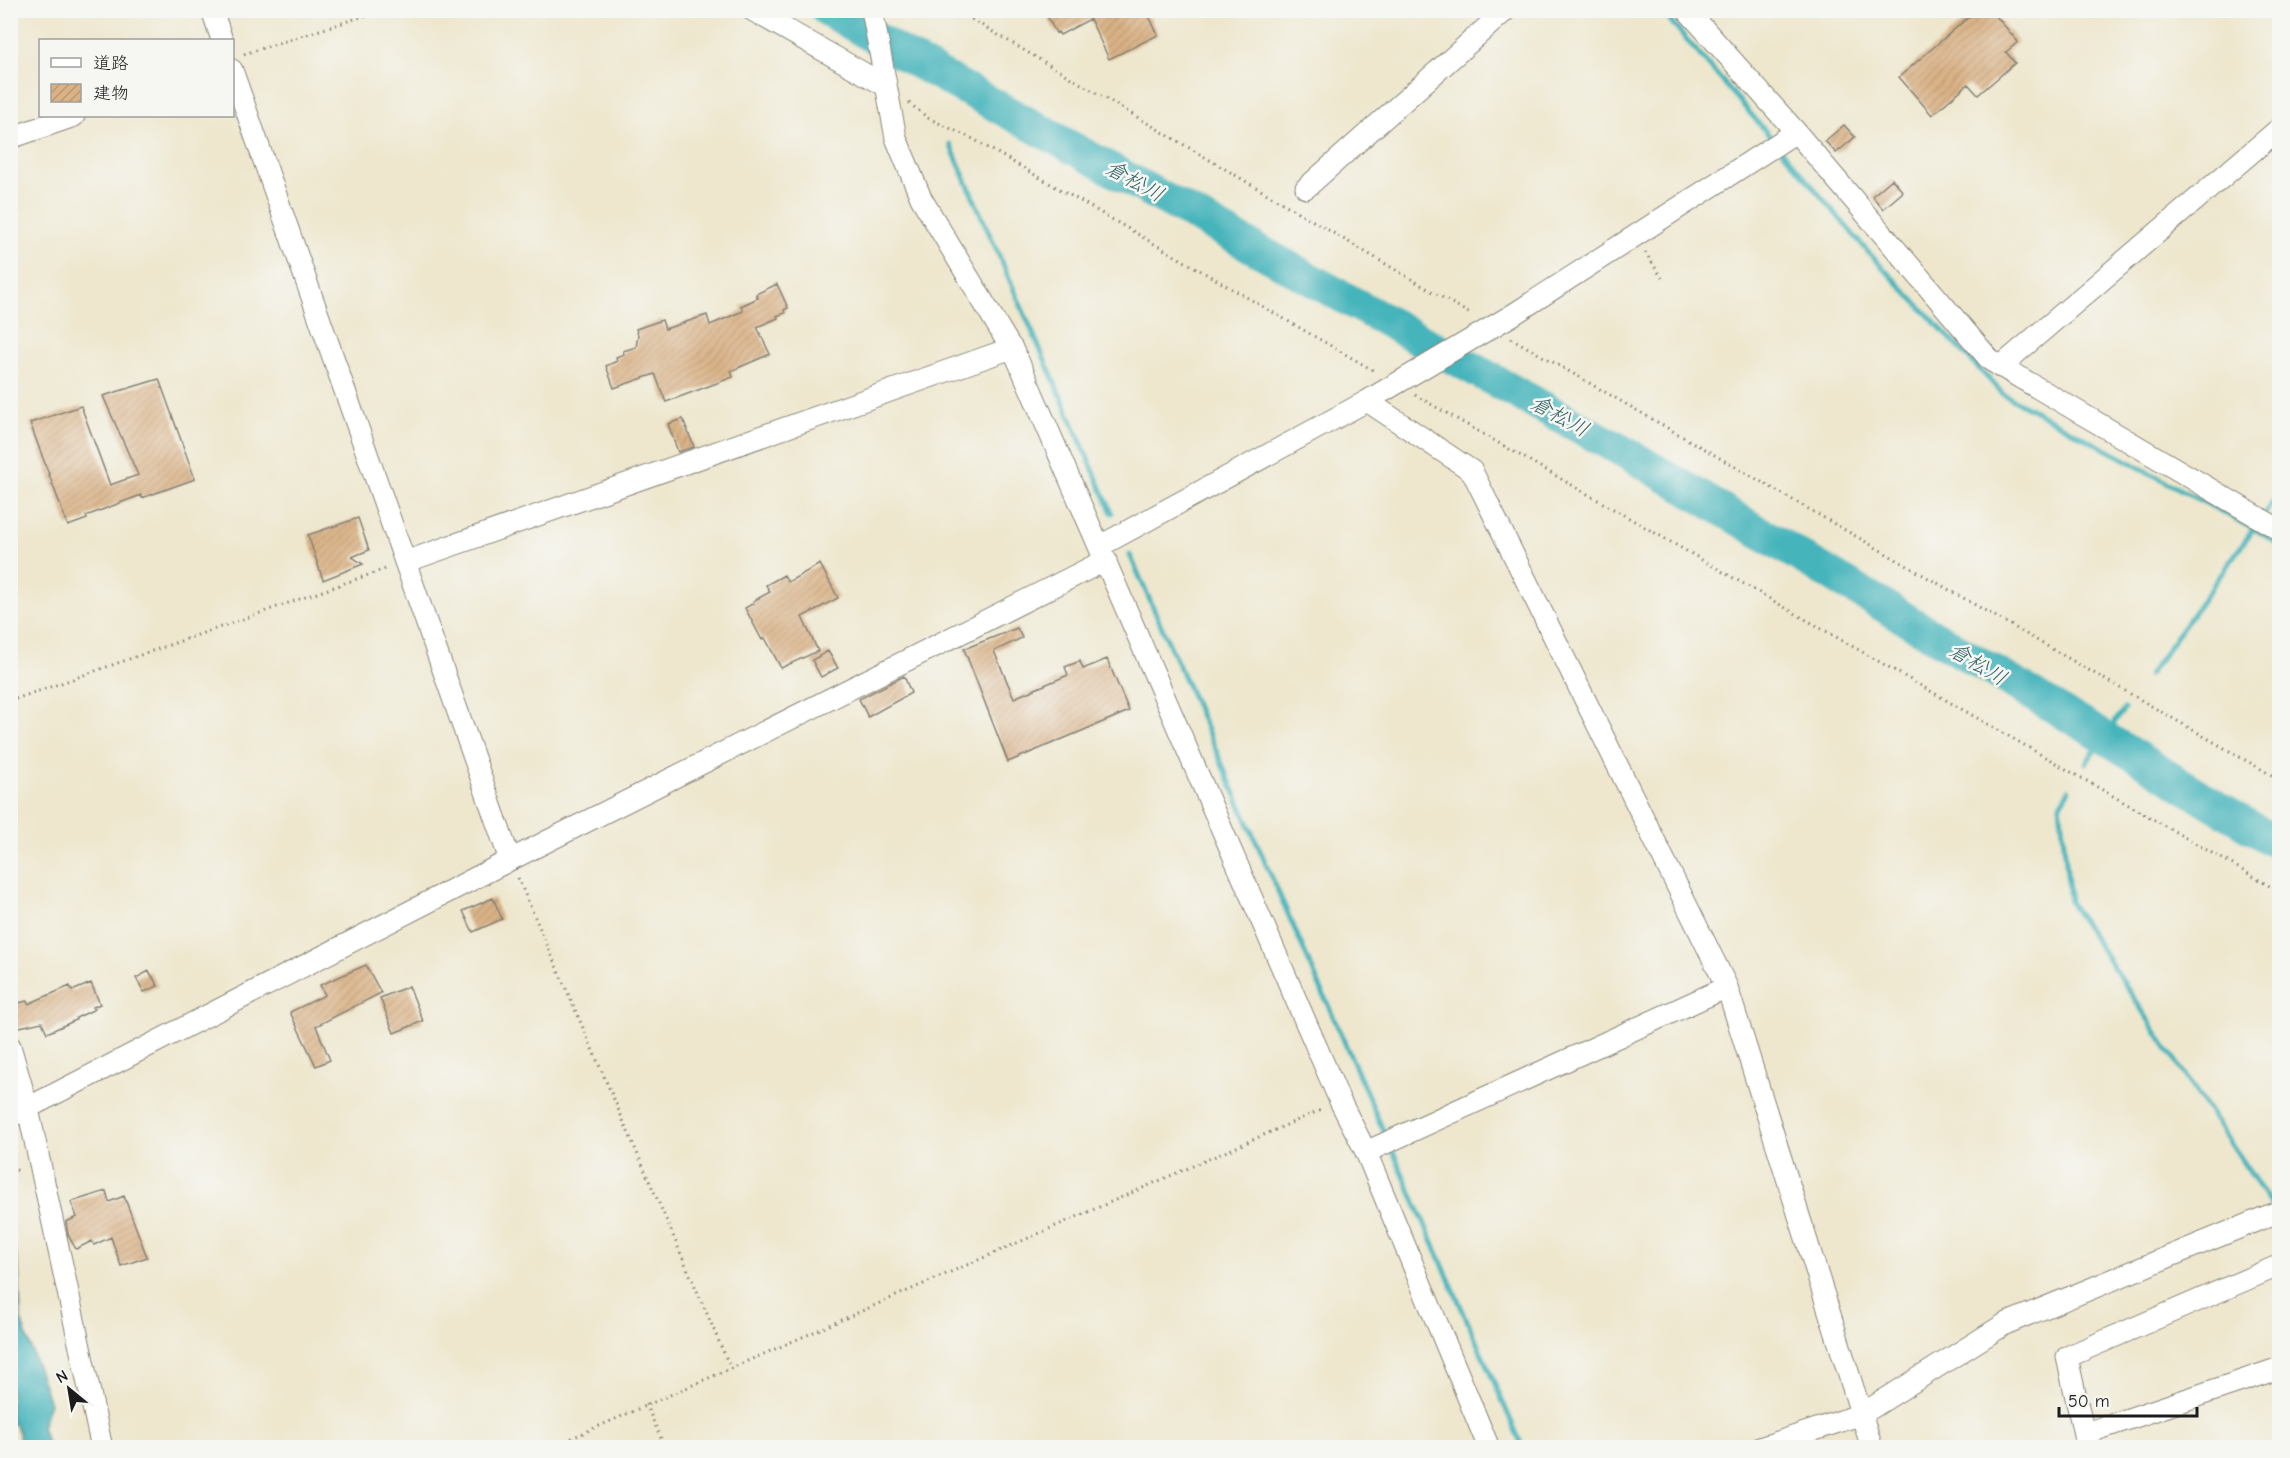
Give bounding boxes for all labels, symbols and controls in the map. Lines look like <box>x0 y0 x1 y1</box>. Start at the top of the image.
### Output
legend <box>39 39 234 117</box>
text: 道路 <box>93 53 129 74</box>
text: 建物 <box>93 83 129 104</box>
water label: 倉松川 <box>1102 155 1168 207</box>
water label: 倉松川 <box>1527 390 1593 442</box>
water label: 倉松川 <box>1945 637 2011 691</box>
north arrow <box>39 1359 99 1419</box>
text: N <box>53 1366 71 1387</box>
scale bar <box>2059 1380 2197 1418</box>
text: 50 m <box>2068 1391 2110 1412</box>

